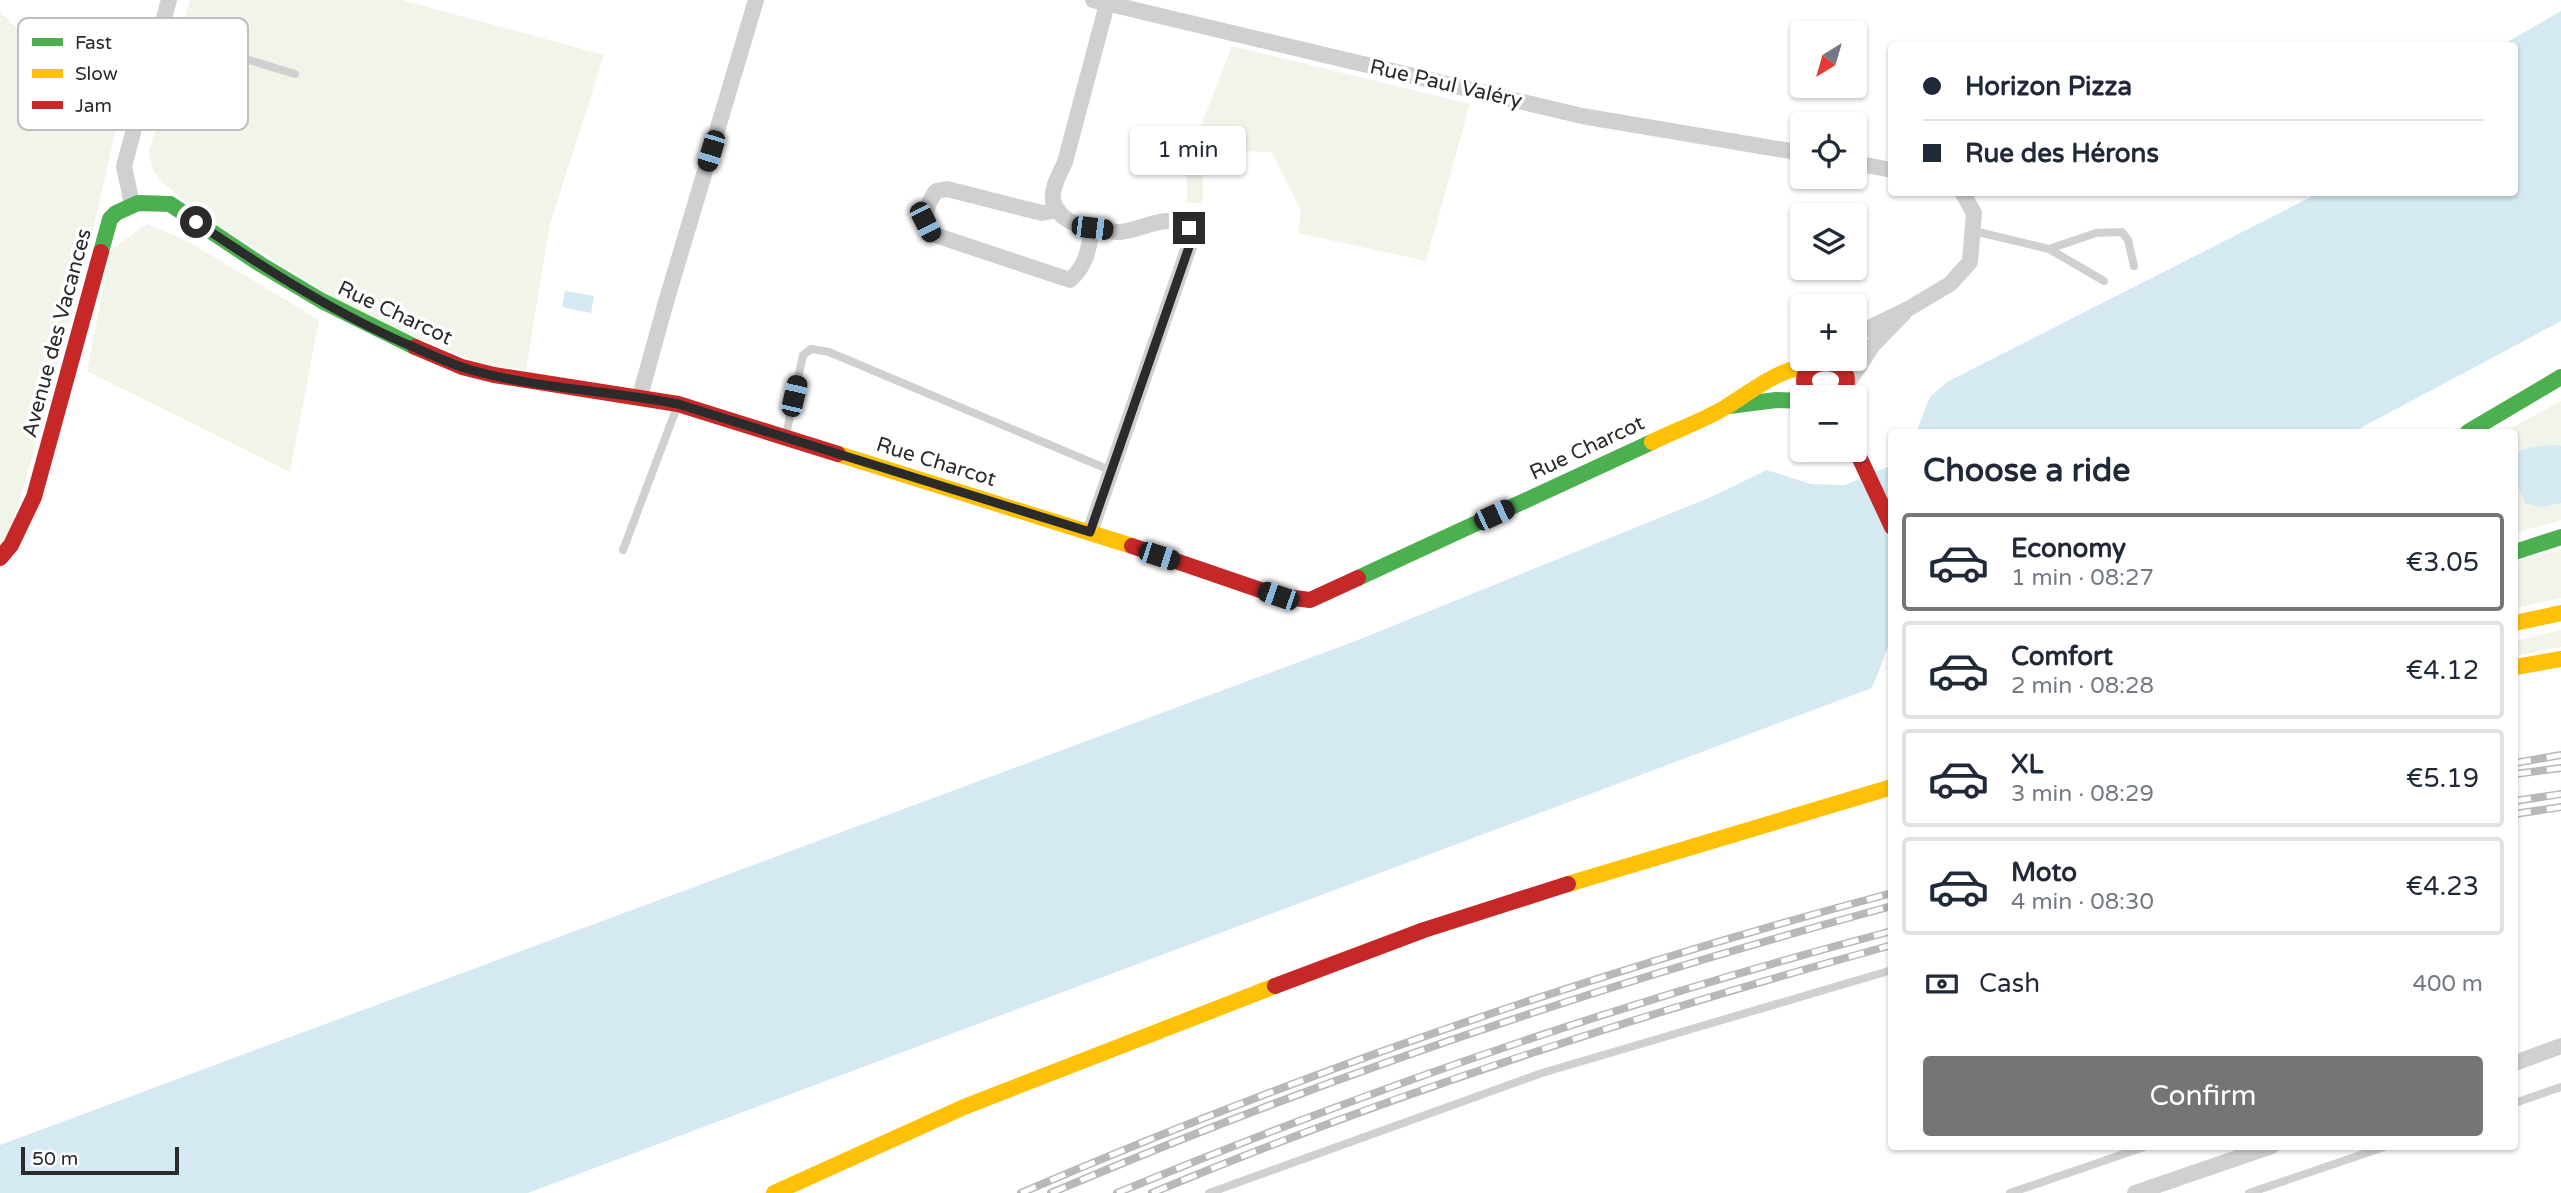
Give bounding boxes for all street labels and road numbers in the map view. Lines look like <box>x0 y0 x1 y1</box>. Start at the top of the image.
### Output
street label: Rue Paul Valéry <box>1367 54 1525 114</box>
street label: Avenue des Vacances <box>17 226 97 440</box>
street label: Rue Charcot <box>334 276 456 350</box>
street label: Rue Charcot <box>1526 411 1648 485</box>
street label: Rue Charcot <box>873 432 999 492</box>

